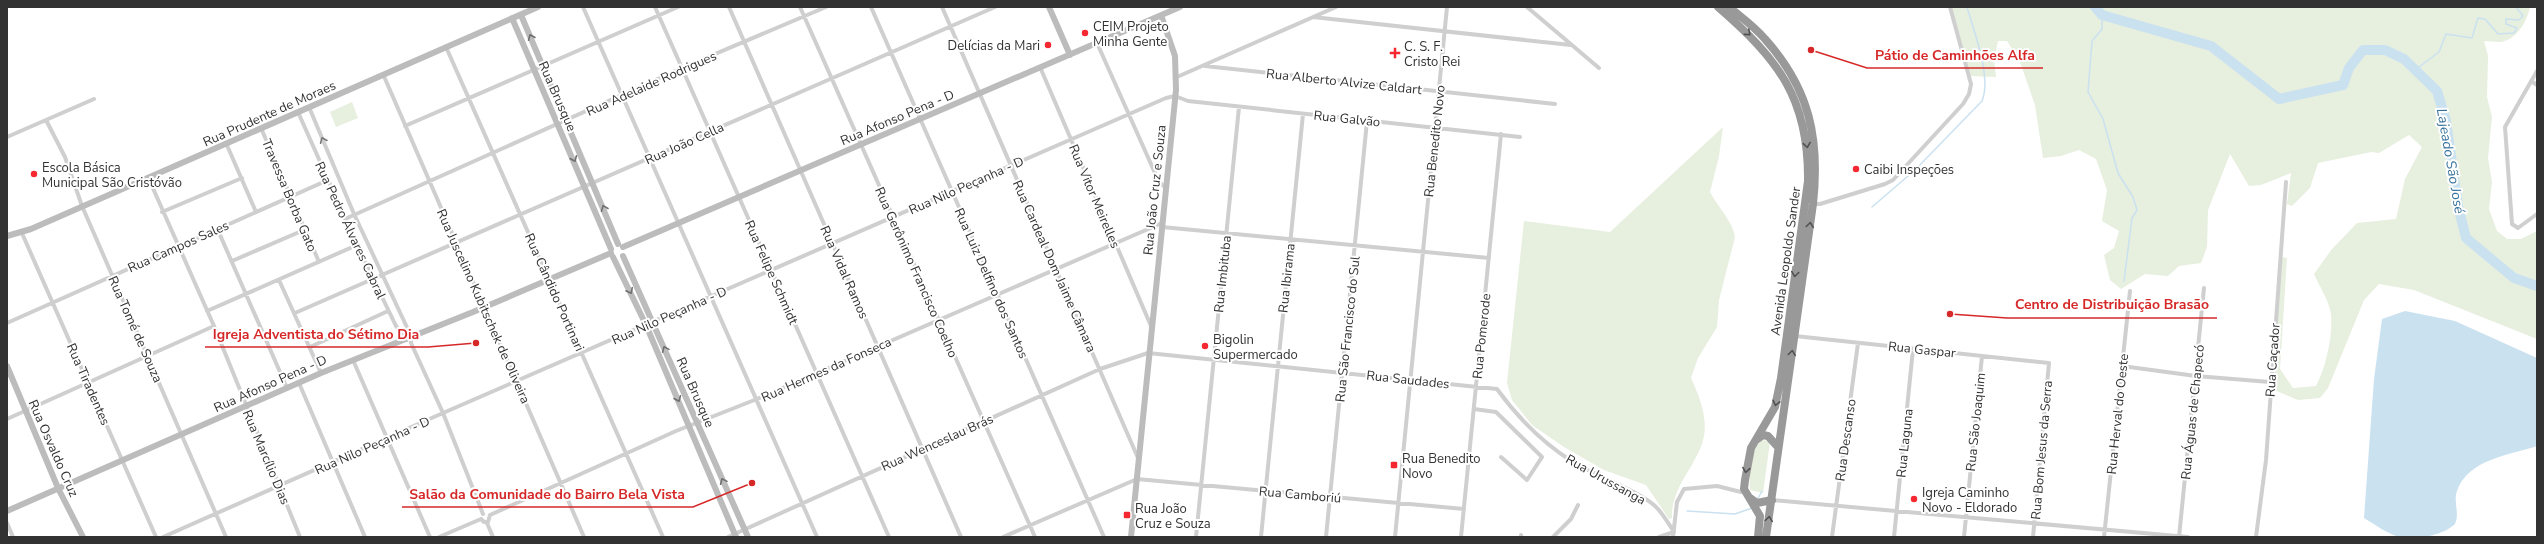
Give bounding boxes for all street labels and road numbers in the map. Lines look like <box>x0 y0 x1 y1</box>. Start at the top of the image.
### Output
street label: Rua Adelaide Rodrigues <box>583 47 719 121</box>
street label: Rua Brusque <box>534 58 581 134</box>
street label: Rua Alberto Alvize Caldart <box>1265 65 1423 99</box>
street label: Rua Prudente de Moraes <box>200 76 339 151</box>
street label: Rua Benedito Novo <box>1420 84 1450 198</box>
street label: Rua Afonso Pena - D <box>838 86 957 150</box>
street label: Rua Galvão <box>1313 107 1381 131</box>
street label: Rua João Cella <box>642 118 727 169</box>
street label: Rua João Cruz e Souza <box>1139 124 1171 256</box>
street label: Travessa Borba Gato <box>257 136 321 255</box>
street label: Rua Vitor Meirelles <box>1064 142 1124 251</box>
street label: Rua Nilo Peçanha - D <box>906 152 1027 219</box>
street label: Rua Pedro Álvares Cabral <box>310 158 391 302</box>
street label: Rua Cardeal Dom Jaime Câmara <box>1008 178 1100 355</box>
street label: Rua Gerônimo Francisco Coelho <box>870 184 962 361</box>
street label: Avenida Leopoldo Sander <box>1767 185 1805 337</box>
street label: Rua Luiz Delfino dos Santos <box>950 205 1032 362</box>
street label: Rua Juscelino Kubitschek de Oliveira <box>432 206 534 407</box>
street label: Rua Campos Sales <box>125 217 232 277</box>
street label: Rua Felipe Schmidt <box>740 217 802 328</box>
street label: Rua Vidal Ramos <box>816 223 873 322</box>
street label: Rua Cândido Portinari <box>520 231 588 354</box>
street label: Rua Imbituba <box>1210 235 1236 314</box>
street label: Rua Ibirama <box>1274 243 1300 314</box>
street label: Rua São Francisco do Sul <box>1331 255 1365 403</box>
street label: Rua Tomé de Souza <box>104 273 167 386</box>
street label: Rua Nilo Peçanha - D <box>609 282 730 349</box>
street label: Rua Pomerode <box>1469 292 1495 380</box>
street label: Rua Caçador <box>2261 322 2285 398</box>
street label: Rua Hermes da Fonseca <box>758 333 894 407</box>
street label: Rua Gaspar <box>1887 337 1957 363</box>
street label: Rua Tiradentes <box>62 341 114 428</box>
street label: Rua Águas de Chapecó <box>2176 344 2209 480</box>
street label: Rua Afonso Pena - D <box>211 351 330 417</box>
street label: Rua Herval do Oeste <box>2103 353 2133 475</box>
street label: Rua Brusque <box>672 354 719 430</box>
street label: Rua Saudades <box>1365 367 1450 393</box>
street label: Rua São Joaquim <box>1962 372 1990 472</box>
street label: Rua Bom Jesus da Serra <box>2027 380 2057 521</box>
street label: Rua Osvaldo Cruz <box>24 397 83 500</box>
street label: Rua Descanso <box>1831 398 1861 482</box>
street label: Rua Marcílio Dias <box>238 407 294 508</box>
street label: Rua Laguna <box>1892 408 1918 479</box>
street label: Rua Wenceslau Brás <box>878 410 996 476</box>
street label: Rua Nilo Peçanha - D <box>312 412 433 479</box>
street label: Rua Urussanga <box>1562 450 1649 509</box>
street label: Rua Camboriú <box>1258 482 1342 508</box>

